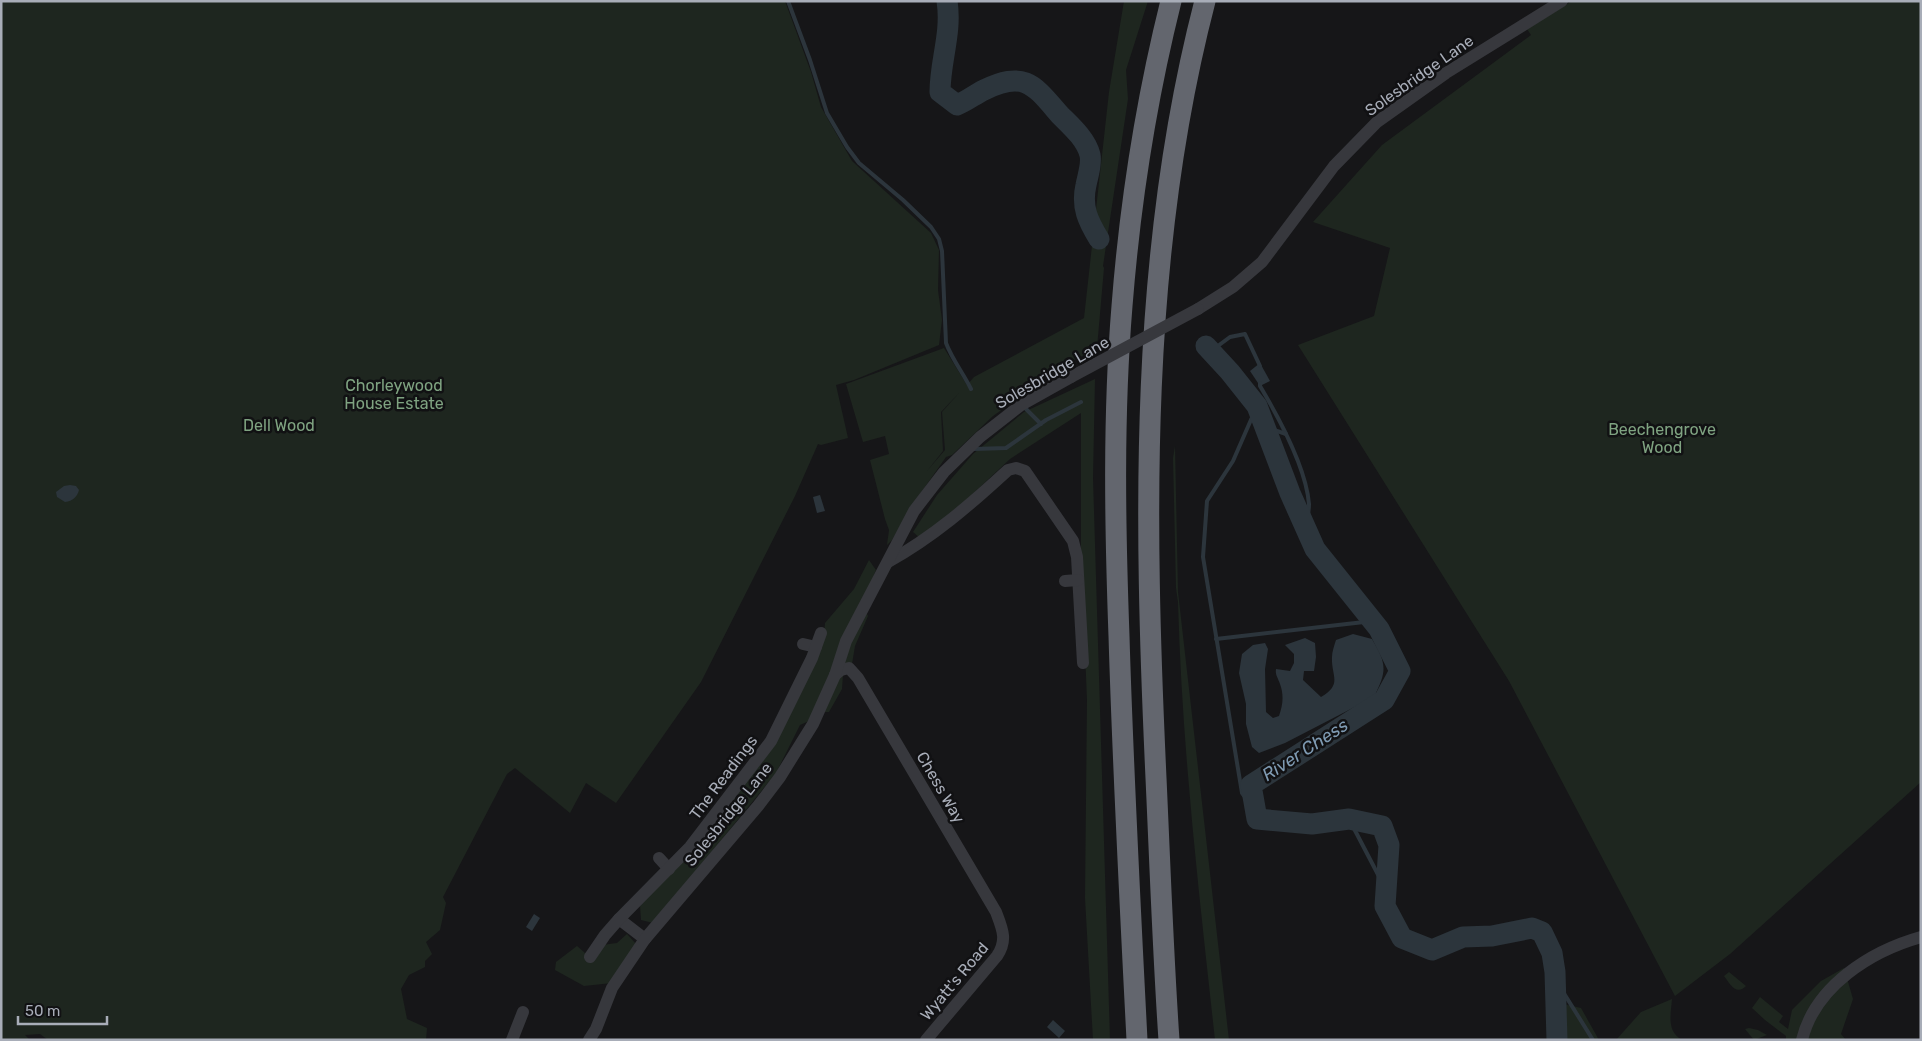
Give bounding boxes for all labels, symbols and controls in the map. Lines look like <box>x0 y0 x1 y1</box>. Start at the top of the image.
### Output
street label: Solesbridge Lane <box>1361 31 1477 120</box>
street label: Solesbridge Lane <box>992 332 1112 413</box>
park label: Chorleywood House Estate <box>344 376 444 413</box>
park label: Dell Wood <box>243 416 315 435</box>
park label: Beechengrove Wood <box>1608 420 1716 457</box>
water label: River Chess <box>1258 714 1352 786</box>
street label: The Readings <box>686 731 761 823</box>
street label: Chess Way <box>913 748 969 826</box>
street label: Solesbridge Lane <box>681 759 776 870</box>
street label: Wyatt's Road <box>916 939 992 1024</box>
scale bar <box>18 994 106 1026</box>
text: 50 m <box>25 1002 60 1020</box>

